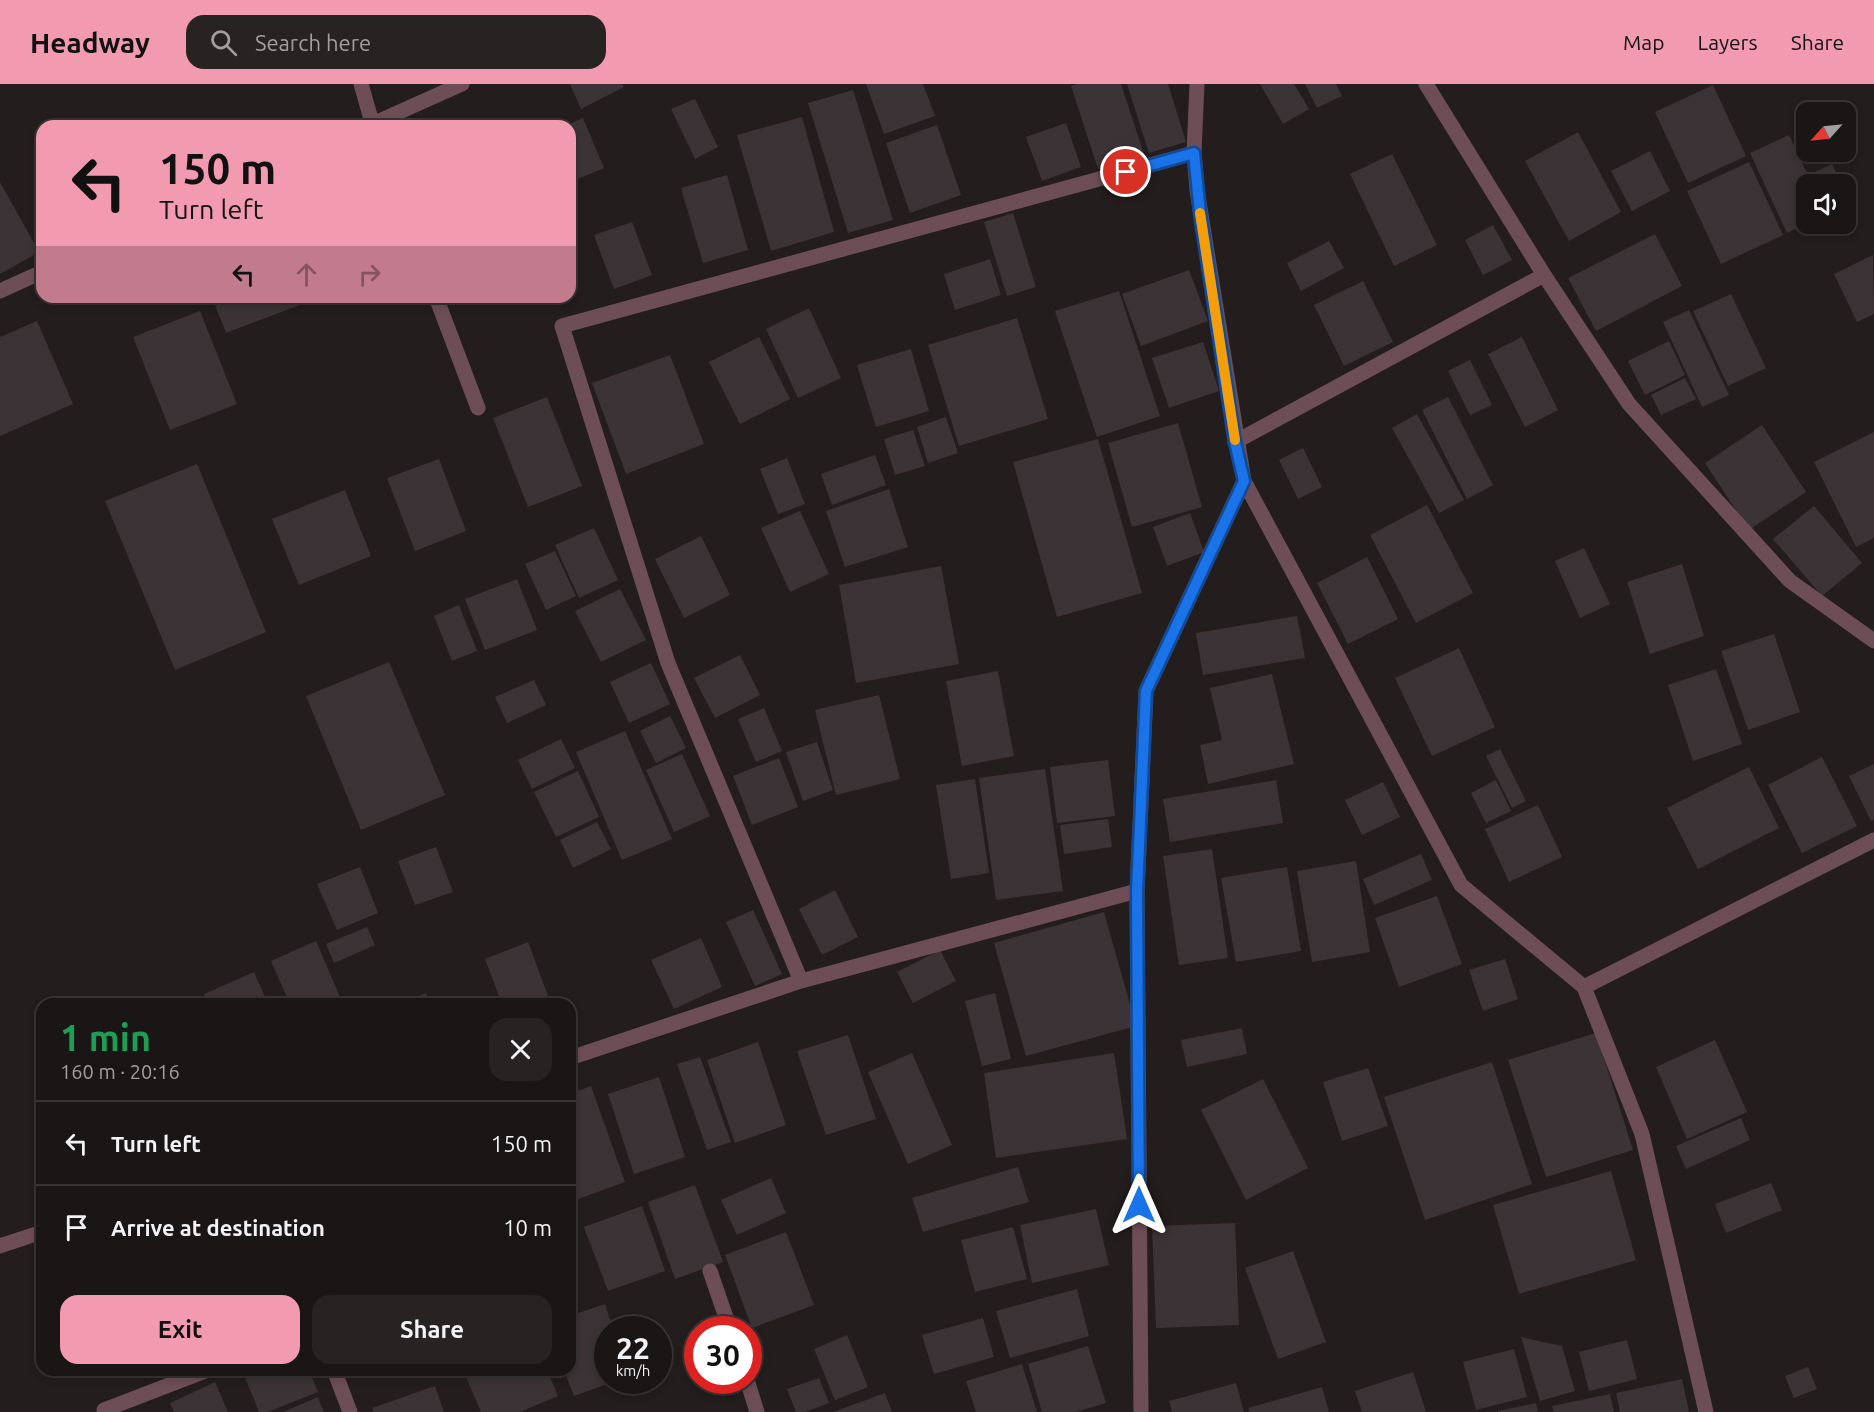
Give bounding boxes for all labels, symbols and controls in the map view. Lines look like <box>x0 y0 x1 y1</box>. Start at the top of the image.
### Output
search box <box>186 15 606 69</box>
icon: search <box>207 26 240 59</box>
text: Headway <box>30 27 150 58</box>
text: Search here <box>255 30 371 55</box>
text: Map <box>1623 30 1664 54</box>
text: Layers <box>1697 30 1758 54</box>
text: Share <box>1791 30 1844 54</box>
north arrow <box>1796 102 1856 162</box>
map controls <box>1796 102 1856 234</box>
icon: left <box>60 144 138 222</box>
text: 150 m <box>159 145 276 192</box>
pin <box>1100 146 1151 197</box>
icon: arrive <box>1109 155 1142 188</box>
button: sound <box>1796 174 1856 234</box>
text: Turn left <box>159 194 263 224</box>
icon: left <box>227 258 260 291</box>
icon: ahead <box>290 258 323 291</box>
icon: right <box>353 258 386 291</box>
text: 1 min <box>60 1017 151 1058</box>
button: close <box>489 1018 552 1081</box>
text: 160 m · 20:16 <box>60 1060 180 1083</box>
icon: left <box>60 1127 93 1160</box>
text: Turn left <box>111 1131 201 1156</box>
text: 150 m <box>491 1131 552 1156</box>
position arrow <box>1107 1173 1171 1237</box>
icon: arrive <box>60 1211 93 1244</box>
text: Arrive at destination <box>111 1215 325 1240</box>
text: 10 m <box>503 1215 552 1240</box>
button: Exit <box>60 1295 300 1364</box>
button: Share <box>312 1295 552 1364</box>
speed limit sign: 30 <box>684 1316 762 1394</box>
text: 22 <box>616 1331 650 1365</box>
text: km/h <box>616 1362 650 1379</box>

